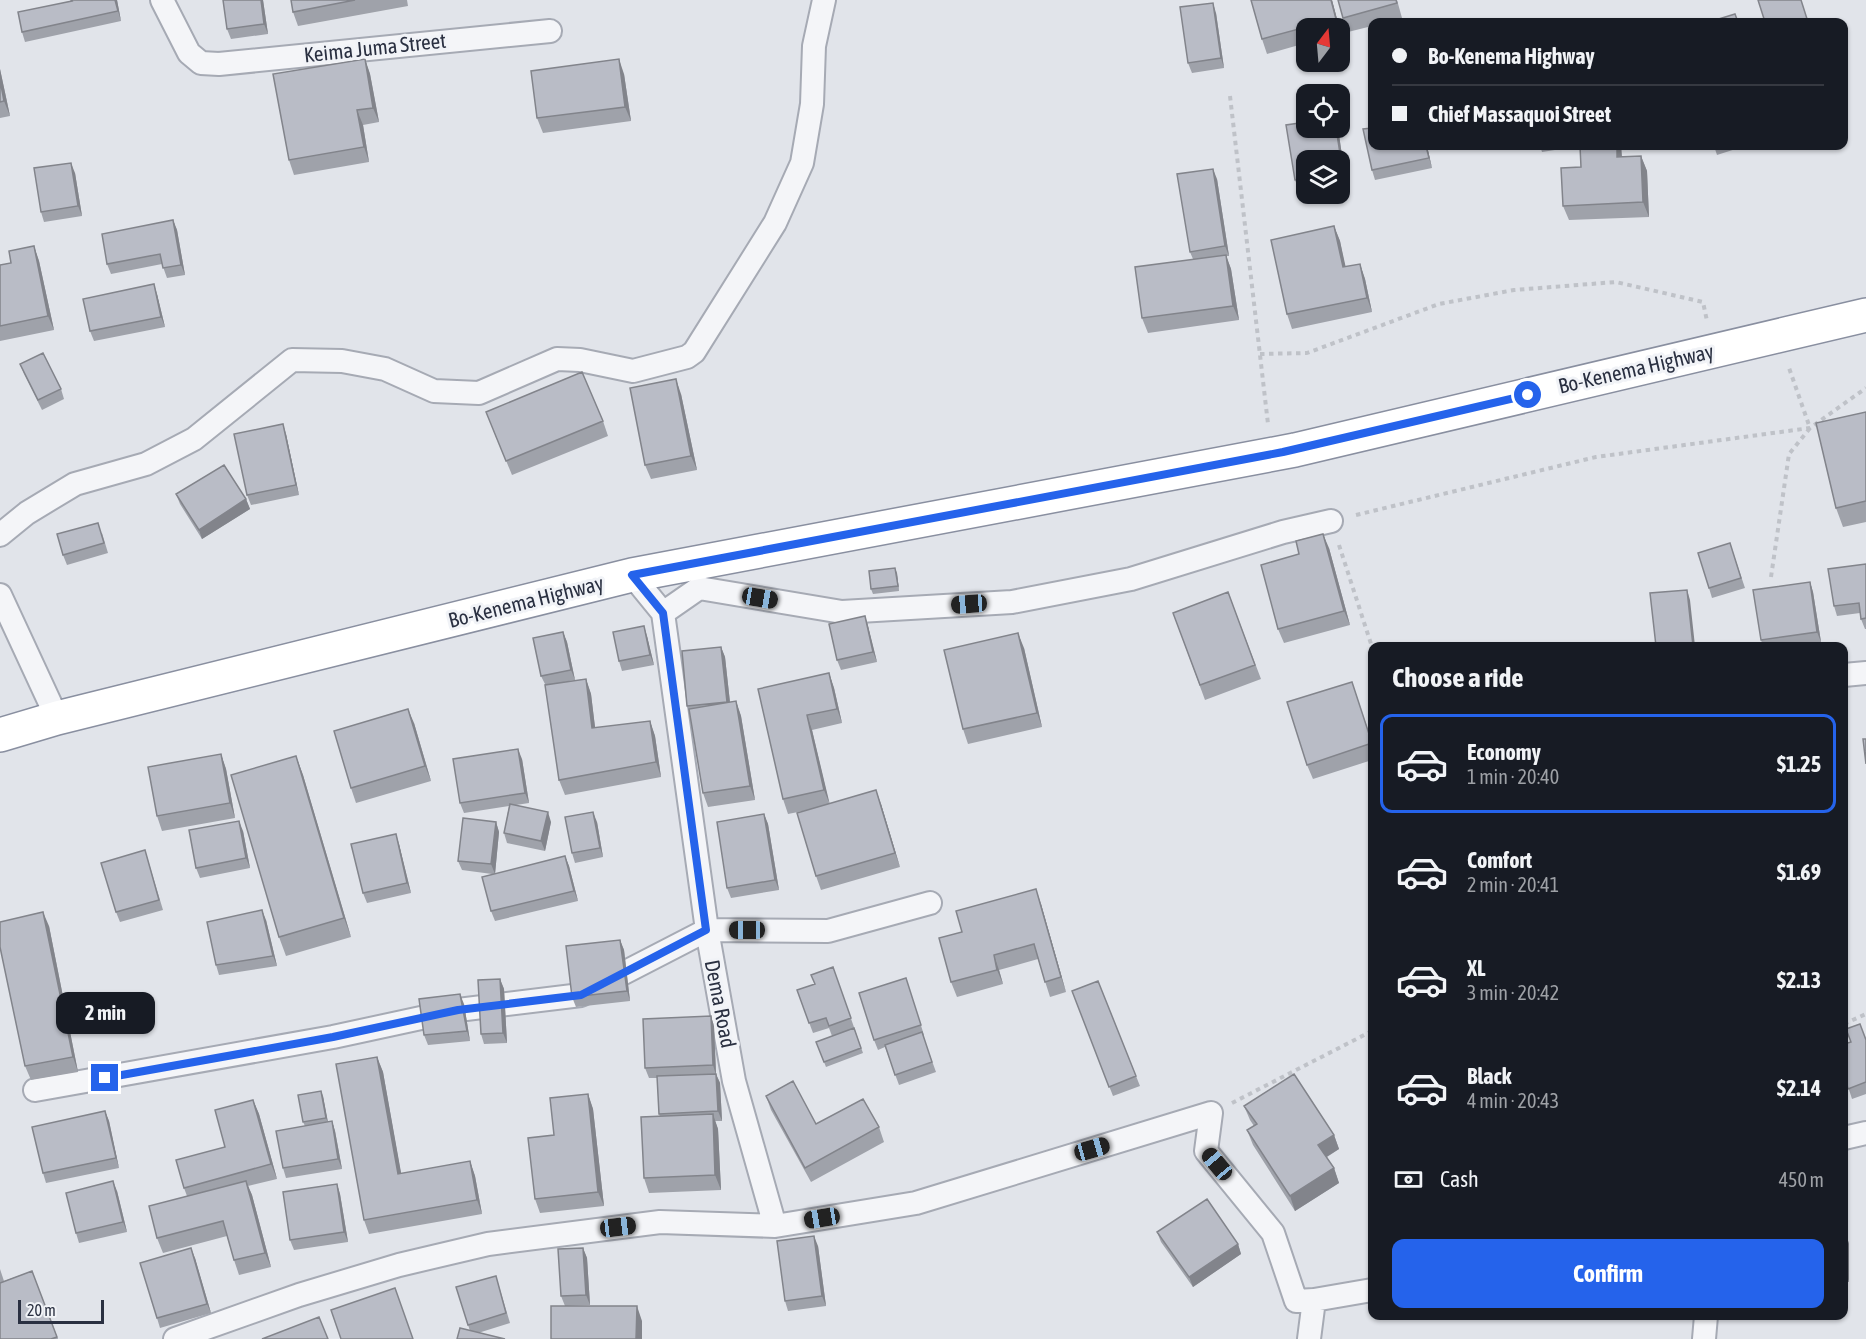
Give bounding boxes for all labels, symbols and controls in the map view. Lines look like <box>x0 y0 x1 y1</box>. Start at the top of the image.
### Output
north arrow <box>1296 18 1350 72</box>
map controls <box>1296 18 1350 204</box>
street label: Keima Juma Street <box>303 28 447 66</box>
text: Bo-Kenema Highway <box>1428 43 1595 69</box>
button: locate <box>1296 84 1350 138</box>
text: Chief Massaquoi Street <box>1428 101 1611 127</box>
button: layers <box>1296 150 1350 204</box>
street label: Bo-Kenema Highway <box>1556 338 1716 398</box>
route start <box>1514 381 1541 408</box>
street label: Bo-Kenema Highway <box>446 570 606 632</box>
car <box>741 586 779 610</box>
car <box>950 594 988 614</box>
text: Choose a ride <box>1392 662 1524 693</box>
icon: car <box>1395 737 1449 791</box>
text: Economy <box>1467 739 1541 765</box>
text: $1.25 <box>1777 751 1821 777</box>
text: 1 min · 20:40 <box>1467 765 1559 788</box>
icon: car <box>1395 845 1449 899</box>
text: Comfort <box>1467 847 1532 873</box>
text: $1.69 <box>1777 859 1821 885</box>
text: 2 min · 20:41 <box>1467 873 1559 896</box>
car <box>729 921 765 939</box>
icon: car <box>1395 953 1449 1007</box>
text: XL <box>1467 955 1485 981</box>
street label: Dema Road <box>701 958 741 1050</box>
text: $2.13 <box>1777 967 1821 993</box>
text: 3 min · 20:42 <box>1467 981 1559 1004</box>
callout: 2 min <box>56 991 154 1033</box>
text: 2 min <box>85 1001 126 1024</box>
icon: car <box>1395 1061 1449 1115</box>
text: Black <box>1467 1063 1511 1089</box>
route end <box>91 1064 118 1091</box>
text: $2.14 <box>1777 1075 1821 1101</box>
text: 4 min · 20:43 <box>1467 1089 1559 1112</box>
car <box>1072 1135 1112 1163</box>
car <box>1199 1144 1235 1184</box>
icon: cash <box>1392 1163 1425 1196</box>
text: Cash <box>1440 1166 1479 1192</box>
text: 450 m <box>1779 1168 1824 1191</box>
car <box>803 1206 841 1230</box>
car <box>599 1216 637 1238</box>
button: Confirm <box>1392 1239 1824 1308</box>
scale bar <box>18 1297 104 1324</box>
text: 20 m <box>27 1301 56 1319</box>

